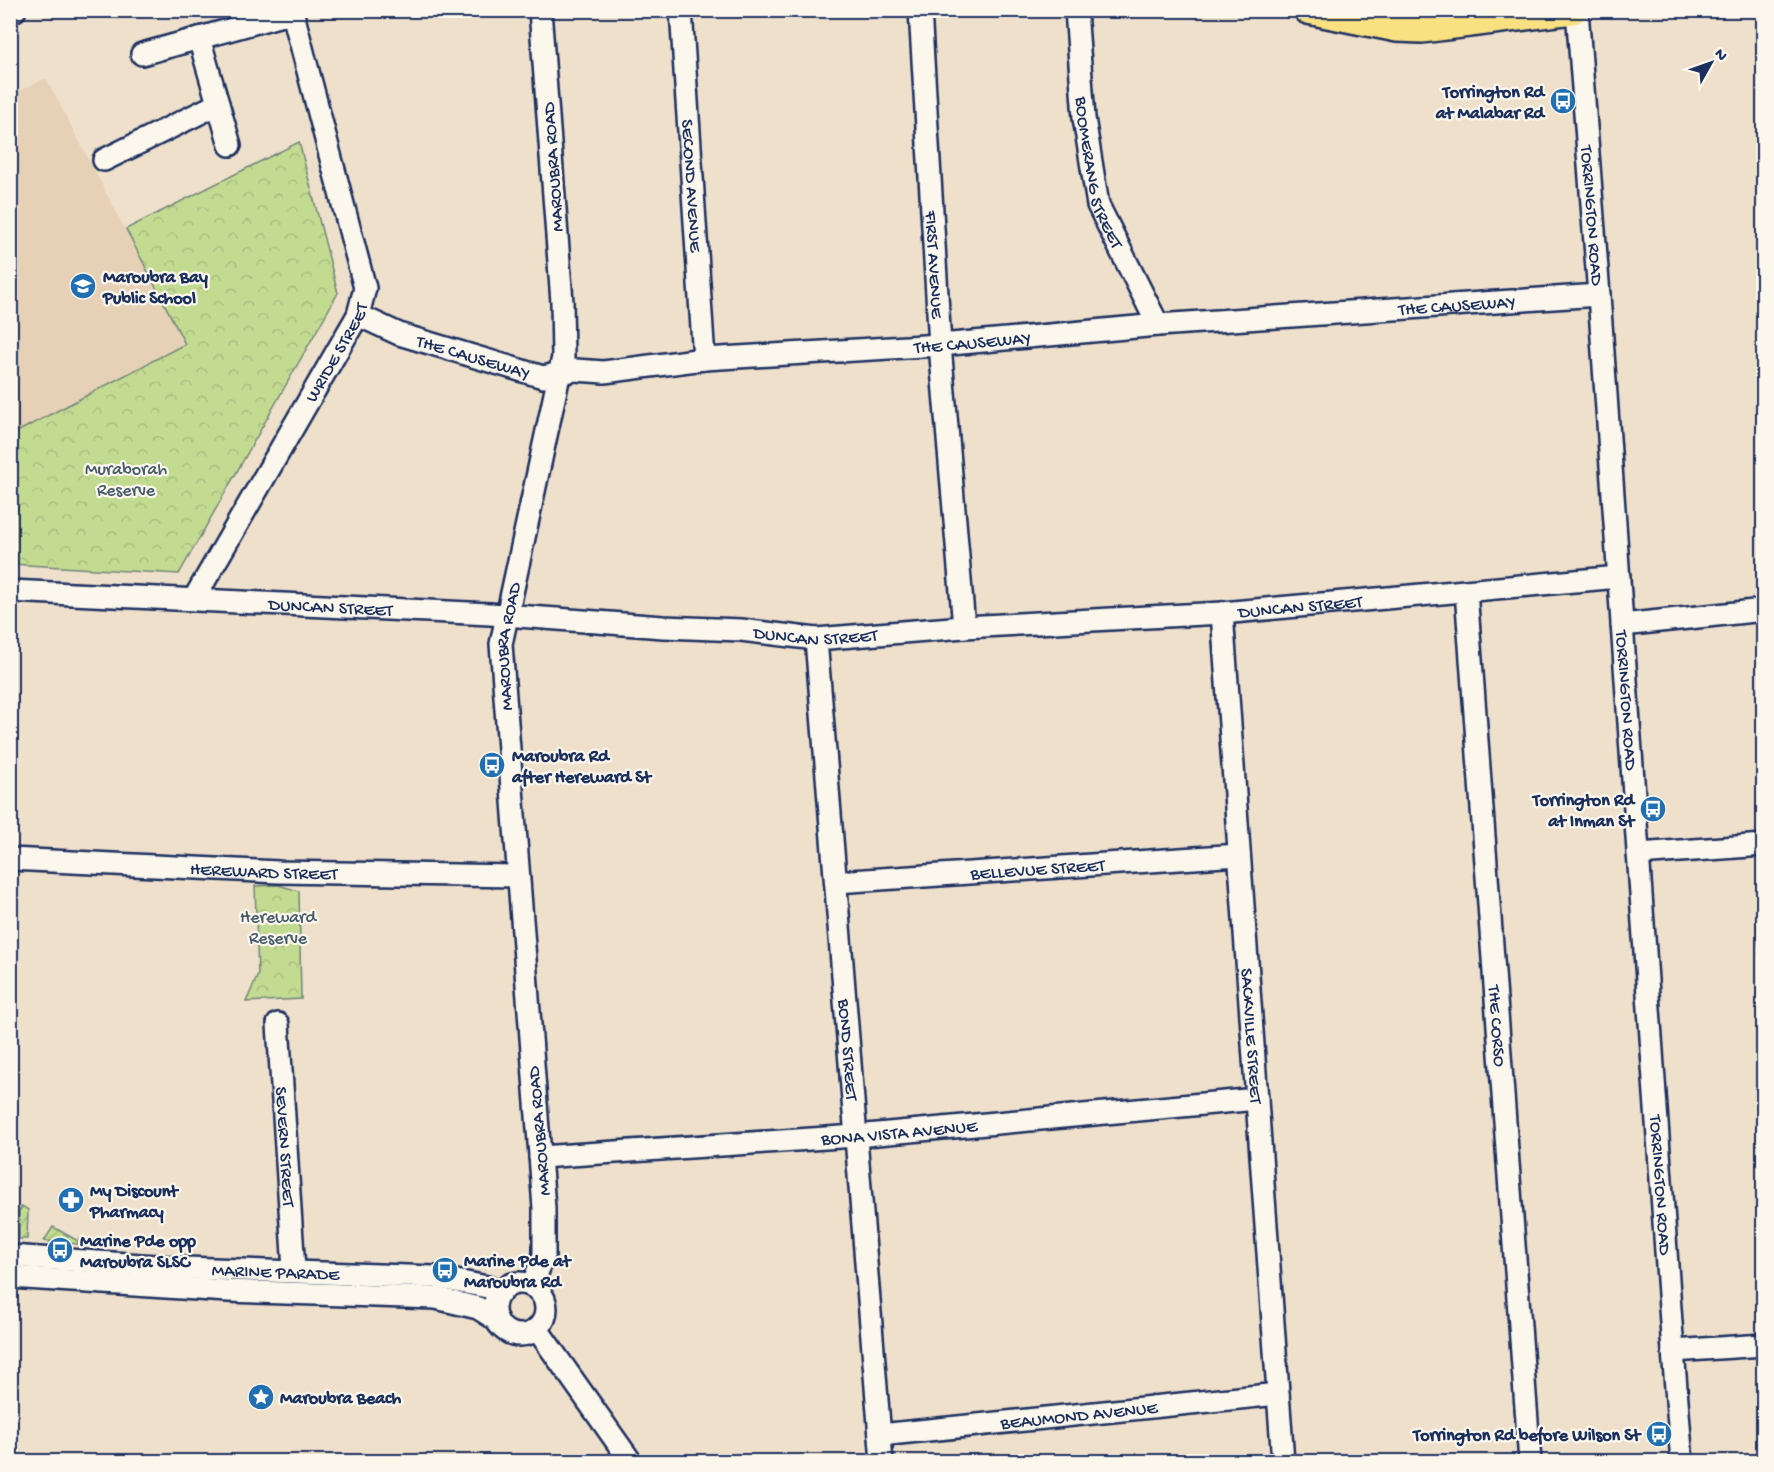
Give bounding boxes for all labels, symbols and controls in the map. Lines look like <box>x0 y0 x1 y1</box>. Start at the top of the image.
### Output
north arrow <box>1681 33 1741 93</box>
text: N <box>1709 45 1731 66</box>
place label: Torrington Rd at Malabar Rd <box>1435 83 1546 125</box>
bus stop icon: Torrington Rd at Malabar Rd <box>1548 86 1578 116</box>
street label: BOOMERANG STREET <box>1069 95 1127 254</box>
street label: MAROUBRA ROAD <box>539 101 569 232</box>
street label: SECOND AVENUE <box>675 119 705 254</box>
street label: TORRINGTON ROAD <box>1574 144 1606 287</box>
street label: FIRST AVENUE <box>919 209 946 320</box>
place label: Maroubra Bay Public School <box>102 268 208 310</box>
school or university icon: Maroubra Bay Public School <box>68 271 98 301</box>
street label: THE CAUSEWAY <box>1397 293 1516 322</box>
street label: WRIDE STREET <box>302 300 374 407</box>
street label: THE CAUSEWAY <box>912 329 1032 360</box>
street label: THE CAUSEWAY <box>413 332 532 386</box>
park label: Muraborah Reserve <box>85 460 167 502</box>
street label: MAROUBRA ROAD <box>492 580 527 711</box>
street label: DUNCAN STREET <box>1237 592 1364 625</box>
street label: DUNCAN STREET <box>267 595 394 622</box>
street label: DUNCAN STREET <box>751 623 879 652</box>
street label: TORRINGTON ROAD <box>1609 628 1640 771</box>
place label: Maroubra Rd after Hereward St <box>511 747 652 789</box>
bus stop icon: Maroubra Rd after Hereward St <box>477 750 507 780</box>
place label: Torrington Rd at Inman St <box>1531 791 1636 833</box>
bus stop icon: Torrington Rd at Inman St <box>1638 794 1668 824</box>
street label: BELLEVUE STREET <box>969 856 1107 886</box>
street label: HEREWARD STREET <box>189 860 339 886</box>
park label: Hereward Reserve <box>240 908 317 950</box>
street label: SACKVILLE STREET <box>1235 968 1265 1106</box>
street label: THE CORSO <box>1482 983 1509 1068</box>
street label: BOND STREET <box>832 997 861 1103</box>
street label: MAROUBRA ROAD <box>524 1065 557 1196</box>
street label: SEVERN STREET <box>269 1086 298 1209</box>
street label: TORRINGTON ROAD <box>1643 1113 1674 1256</box>
street label: BONA VISTA AVENUE <box>820 1117 979 1151</box>
place label: My Discount Pharmacy <box>89 1182 179 1224</box>
pharmacy icon: My Discount Pharmacy <box>56 1185 86 1215</box>
place label: Marine Pde opp Maroubra SLSC <box>80 1232 196 1274</box>
bus stop icon: Marine Pde opp Maroubra SLSC <box>45 1235 75 1265</box>
place label: Marine Pde at Maroubra Rd <box>464 1252 572 1294</box>
bus stop icon: Marine Pde at Maroubra Rd <box>430 1255 460 1285</box>
street label: MARINE PARADE <box>211 1261 340 1287</box>
place icon: Maroubra Beach <box>246 1382 276 1412</box>
place label: Maroubra Beach <box>280 1389 401 1410</box>
street label: BEAUMOND AVENUE <box>999 1398 1160 1436</box>
bus stop icon: Torrington Rd before Wilson St <box>1644 1419 1674 1449</box>
place label: Torrington Rd before Wilson St <box>1411 1426 1642 1447</box>

